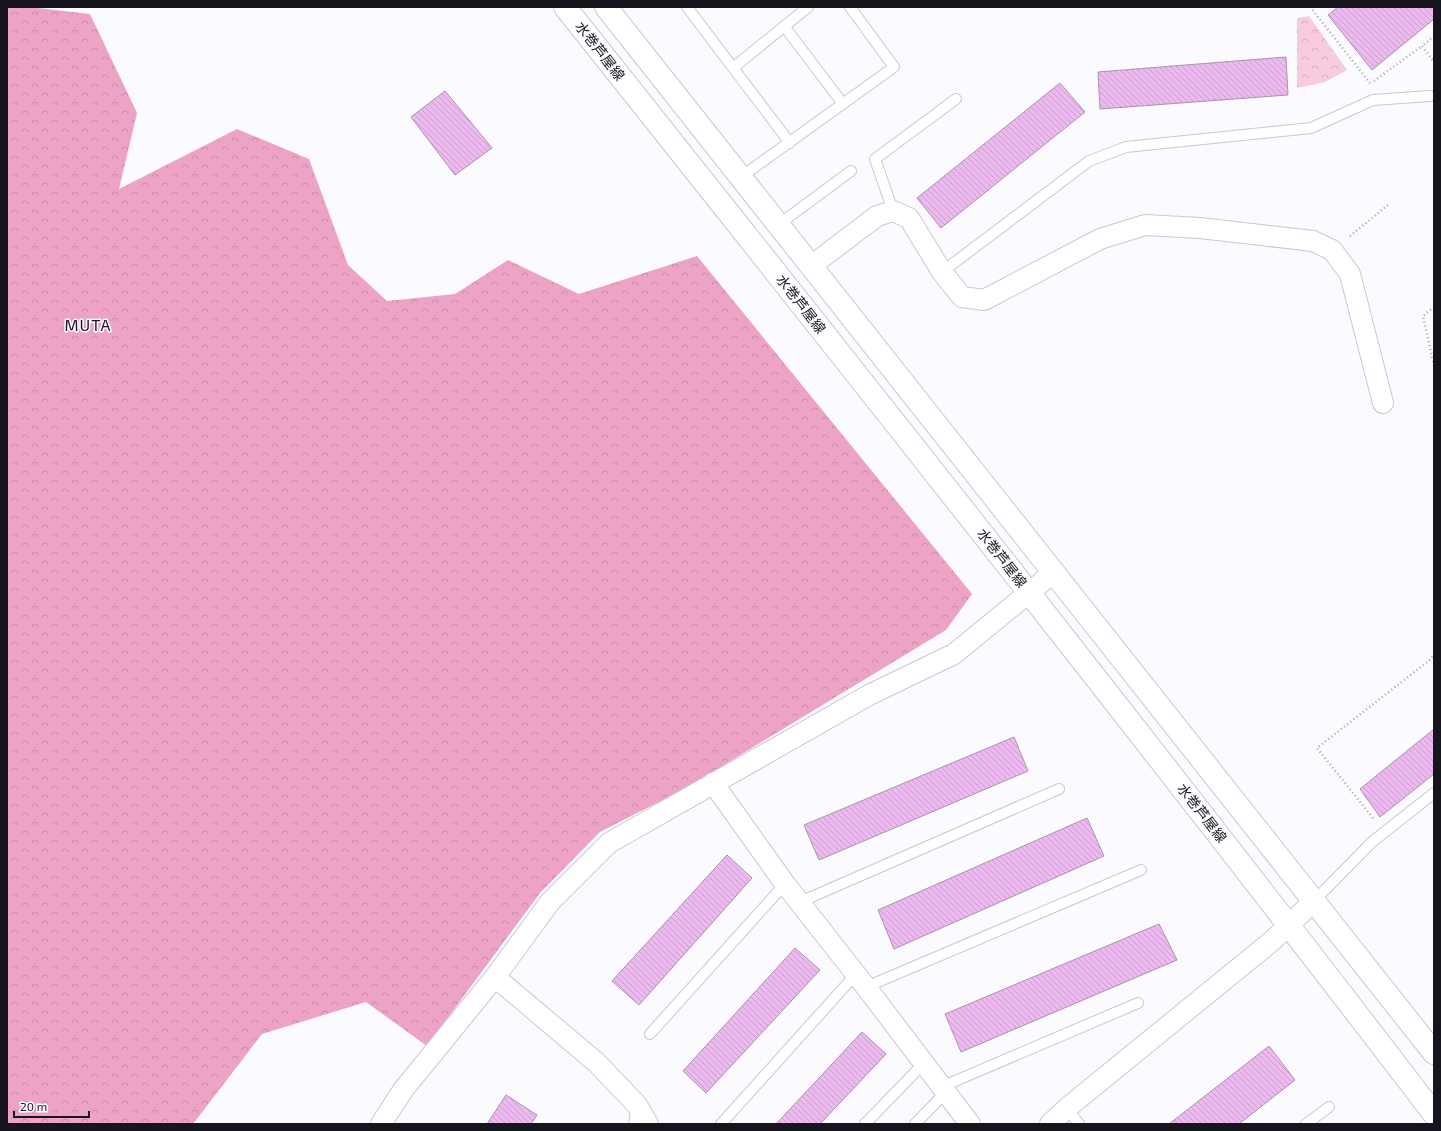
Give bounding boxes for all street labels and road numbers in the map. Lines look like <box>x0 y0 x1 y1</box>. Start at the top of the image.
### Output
street label: 水巻芦屋線 <box>572 18 629 84</box>
street label: 水巻芦屋線 <box>773 271 830 337</box>
street label: 水巻芦屋線 <box>974 525 1031 591</box>
street label: 水巻芦屋線 <box>1174 780 1231 846</box>

